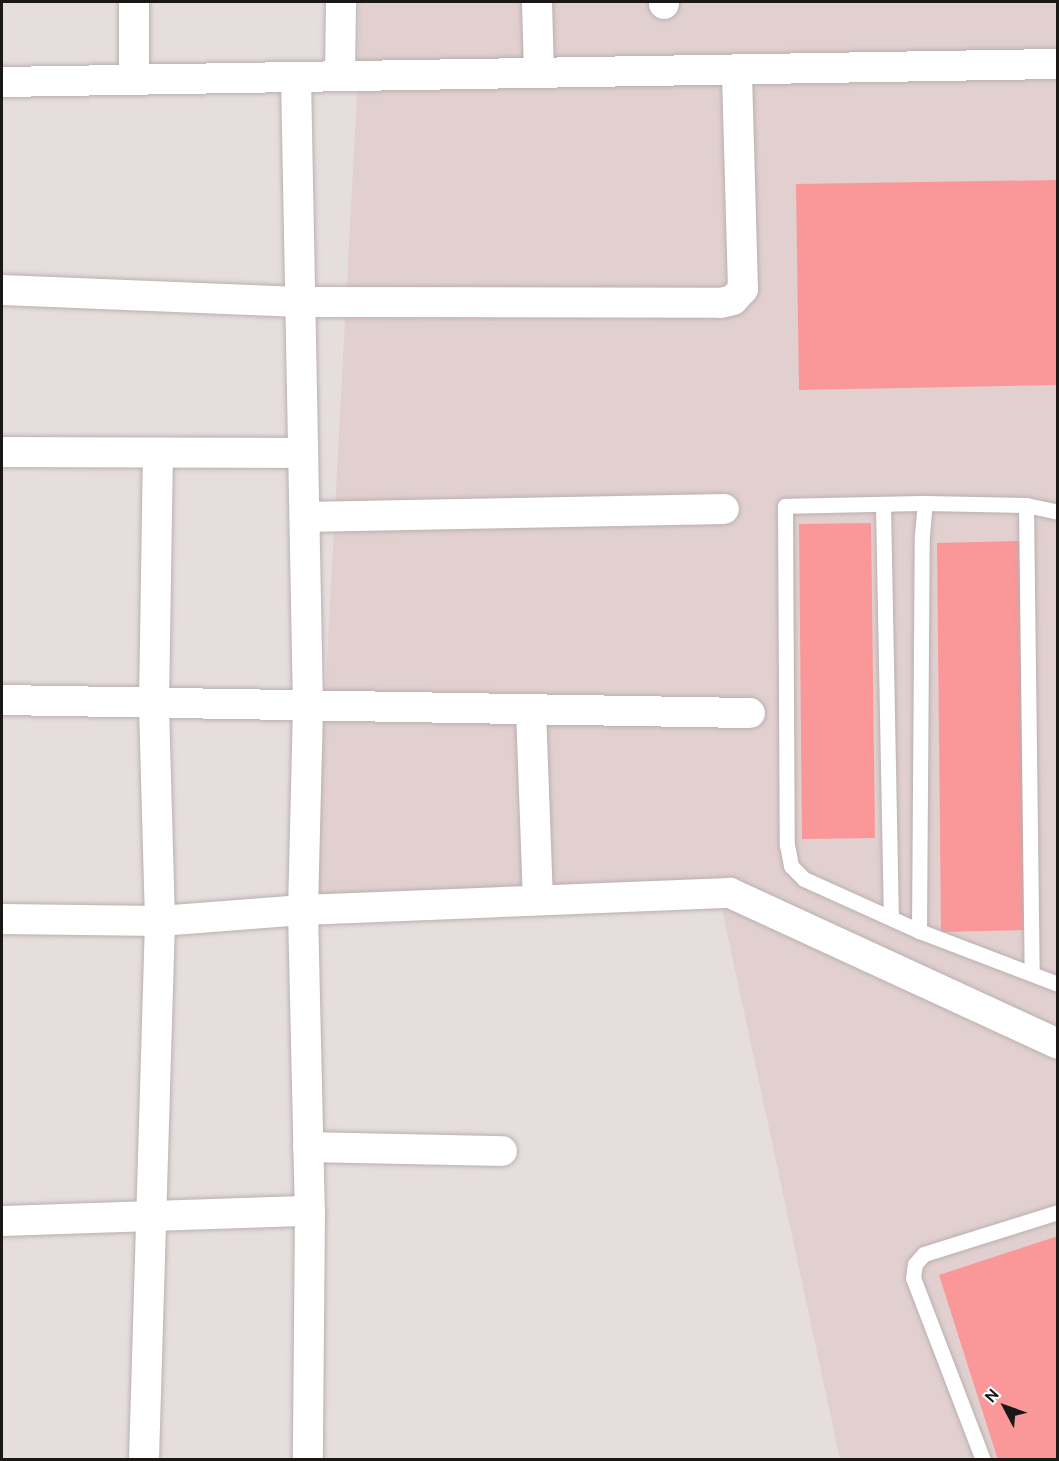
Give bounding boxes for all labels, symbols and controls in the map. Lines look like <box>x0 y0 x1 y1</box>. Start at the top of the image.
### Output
north arrow <box>975 1377 1035 1437</box>
text: N <box>981 1385 1002 1406</box>

